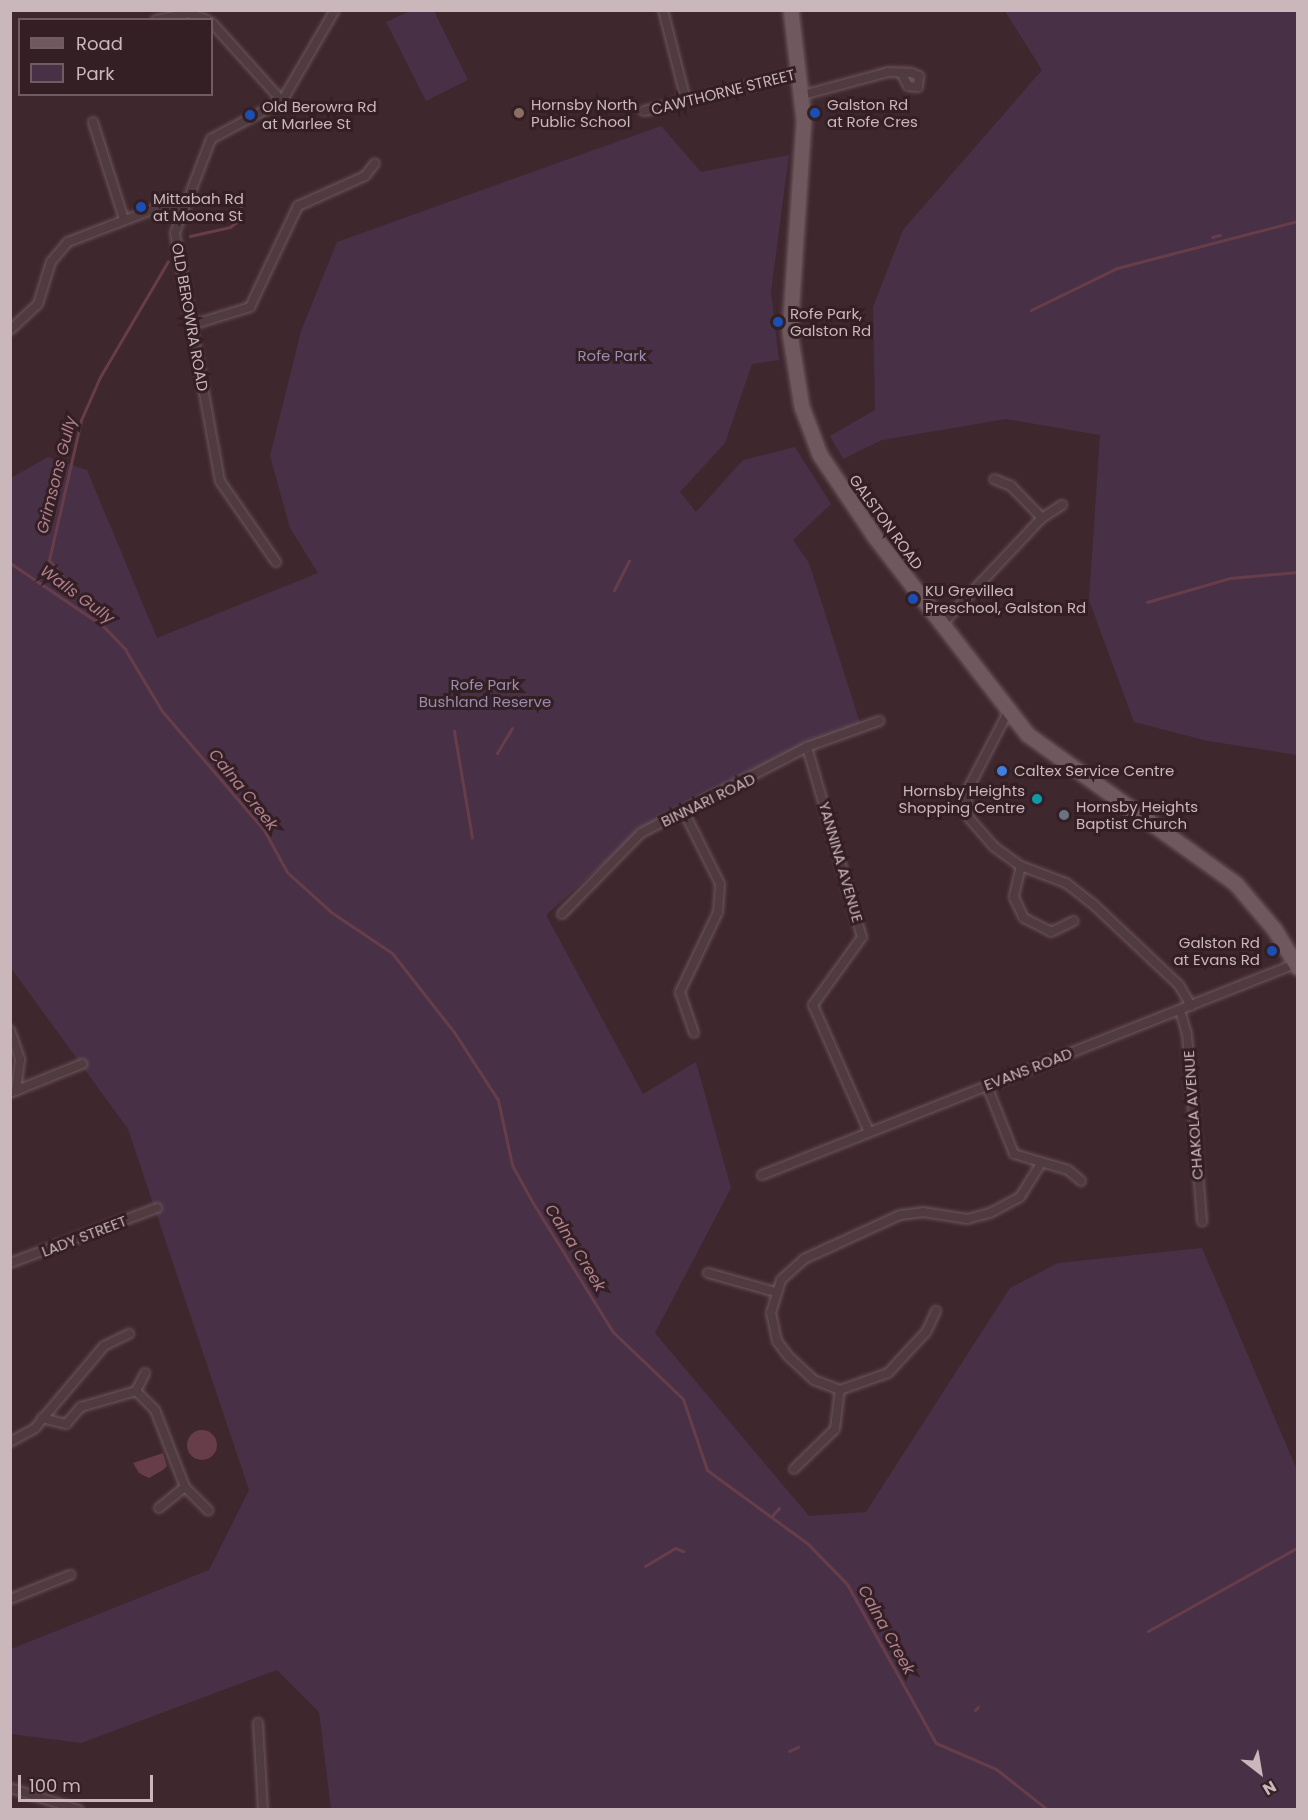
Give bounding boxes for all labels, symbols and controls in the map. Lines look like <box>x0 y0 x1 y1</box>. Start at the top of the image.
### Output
legend <box>18 18 213 96</box>
text: Road <box>76 31 123 56</box>
text: Park <box>76 61 115 86</box>
street label: CAWTHORNE STREET <box>649 65 797 119</box>
place label: Hornsby North Public School <box>531 95 637 130</box>
place label: Galston Rd at Rofe Cres <box>827 95 918 130</box>
place label: Old Berowra Rd at Marlee St <box>262 97 377 132</box>
marker: Hornsby North Public School <box>512 106 526 120</box>
marker: Galston Rd at Rofe Cres <box>808 106 822 120</box>
marker: Old Berowra Rd at Marlee St <box>243 108 257 122</box>
place label: Mittabah Rd at Moona St <box>153 189 244 224</box>
marker: Mittabah Rd at Moona St <box>134 200 148 214</box>
street label: OLD BEROWRA ROAD <box>168 241 212 393</box>
place label: Rofe Park, Galston Rd <box>790 304 871 339</box>
marker: Rofe Park, Galston Rd <box>771 315 785 329</box>
park label: Rofe Park <box>577 347 647 365</box>
water label: Grimsons Gully <box>33 414 81 536</box>
street label: GALSTON ROAD <box>845 471 927 573</box>
water label: Walls Gully <box>36 562 118 628</box>
place label: KU Grevillea Preschool, Galston Rd <box>925 581 1086 616</box>
marker: KU Grevillea Preschool, Galston Rd <box>906 592 920 606</box>
park label: Rofe Park Bushland Reserve <box>419 675 551 710</box>
water label: Calna Creek <box>204 745 282 835</box>
place label: Caltex Service Centre <box>1014 762 1174 780</box>
marker: Caltex Service Centre <box>995 764 1009 778</box>
street label: BINNARI ROAD <box>658 769 758 831</box>
place label: Hornsby Heights Shopping Centre <box>898 781 1025 816</box>
marker: Hornsby Heights Shopping Centre <box>1030 792 1044 806</box>
place label: Hornsby Heights Baptist Church <box>1076 797 1198 832</box>
street label: YANNINA AVENUE <box>815 800 867 924</box>
marker: Hornsby Heights Baptist Church <box>1057 808 1071 822</box>
place label: Galston Rd at Evans Rd <box>1173 933 1260 968</box>
marker: Galston Rd at Evans Rd <box>1265 944 1279 958</box>
street label: EVANS ROAD <box>981 1044 1075 1094</box>
street label: CHAKOLA AVENUE <box>1179 1050 1207 1180</box>
water label: Calna Creek <box>541 1201 609 1295</box>
street label: LADY STREET <box>39 1212 129 1260</box>
water label: Calna Creek <box>854 1582 918 1678</box>
north arrow <box>1230 1742 1290 1802</box>
scale bar <box>21 1763 156 1801</box>
text: 100 m <box>29 1773 81 1798</box>
text: N <box>1258 1775 1281 1801</box>

